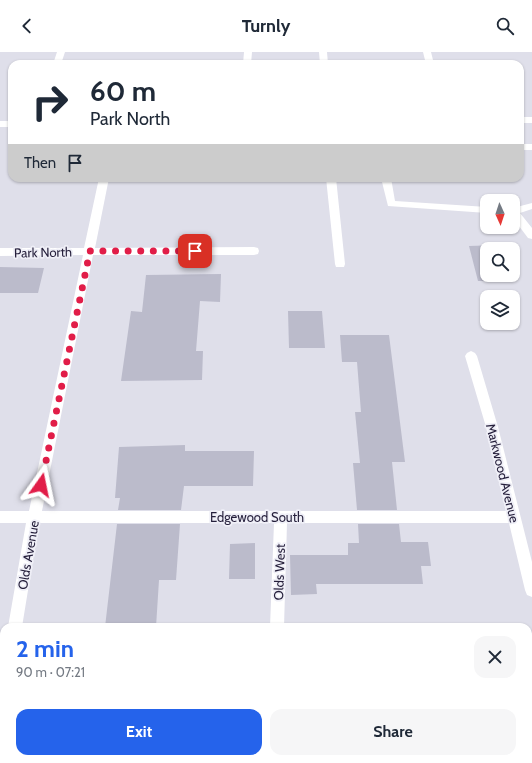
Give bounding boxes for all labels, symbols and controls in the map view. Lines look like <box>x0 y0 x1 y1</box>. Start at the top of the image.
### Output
icon: back <box>16 15 38 37</box>
text: Turnly <box>242 15 290 37</box>
icon: search <box>494 15 516 37</box>
text: 60 m <box>90 74 156 108</box>
icon: right <box>24 76 76 128</box>
text: Park North <box>90 108 170 130</box>
icon: arrive <box>64 152 86 174</box>
text: Then <box>24 154 56 172</box>
north arrow <box>480 194 520 234</box>
map controls <box>480 194 520 330</box>
pin <box>178 234 212 268</box>
icon: arrive <box>184 240 206 262</box>
button: search <box>480 242 520 282</box>
street label: Park North <box>14 243 72 261</box>
button: layers <box>480 290 520 330</box>
street label: Markwood Avenue <box>483 422 523 525</box>
position arrow <box>20 464 62 506</box>
street label: Edgewood South <box>210 509 304 525</box>
street label: Olds Avenue <box>14 519 42 591</box>
street label: Olds West <box>270 543 288 601</box>
text: 2 min <box>16 634 74 663</box>
button: close <box>474 636 516 678</box>
text: 90 m · 07:21 <box>16 664 85 680</box>
button: Exit <box>16 709 262 755</box>
button: Share <box>270 709 516 755</box>

